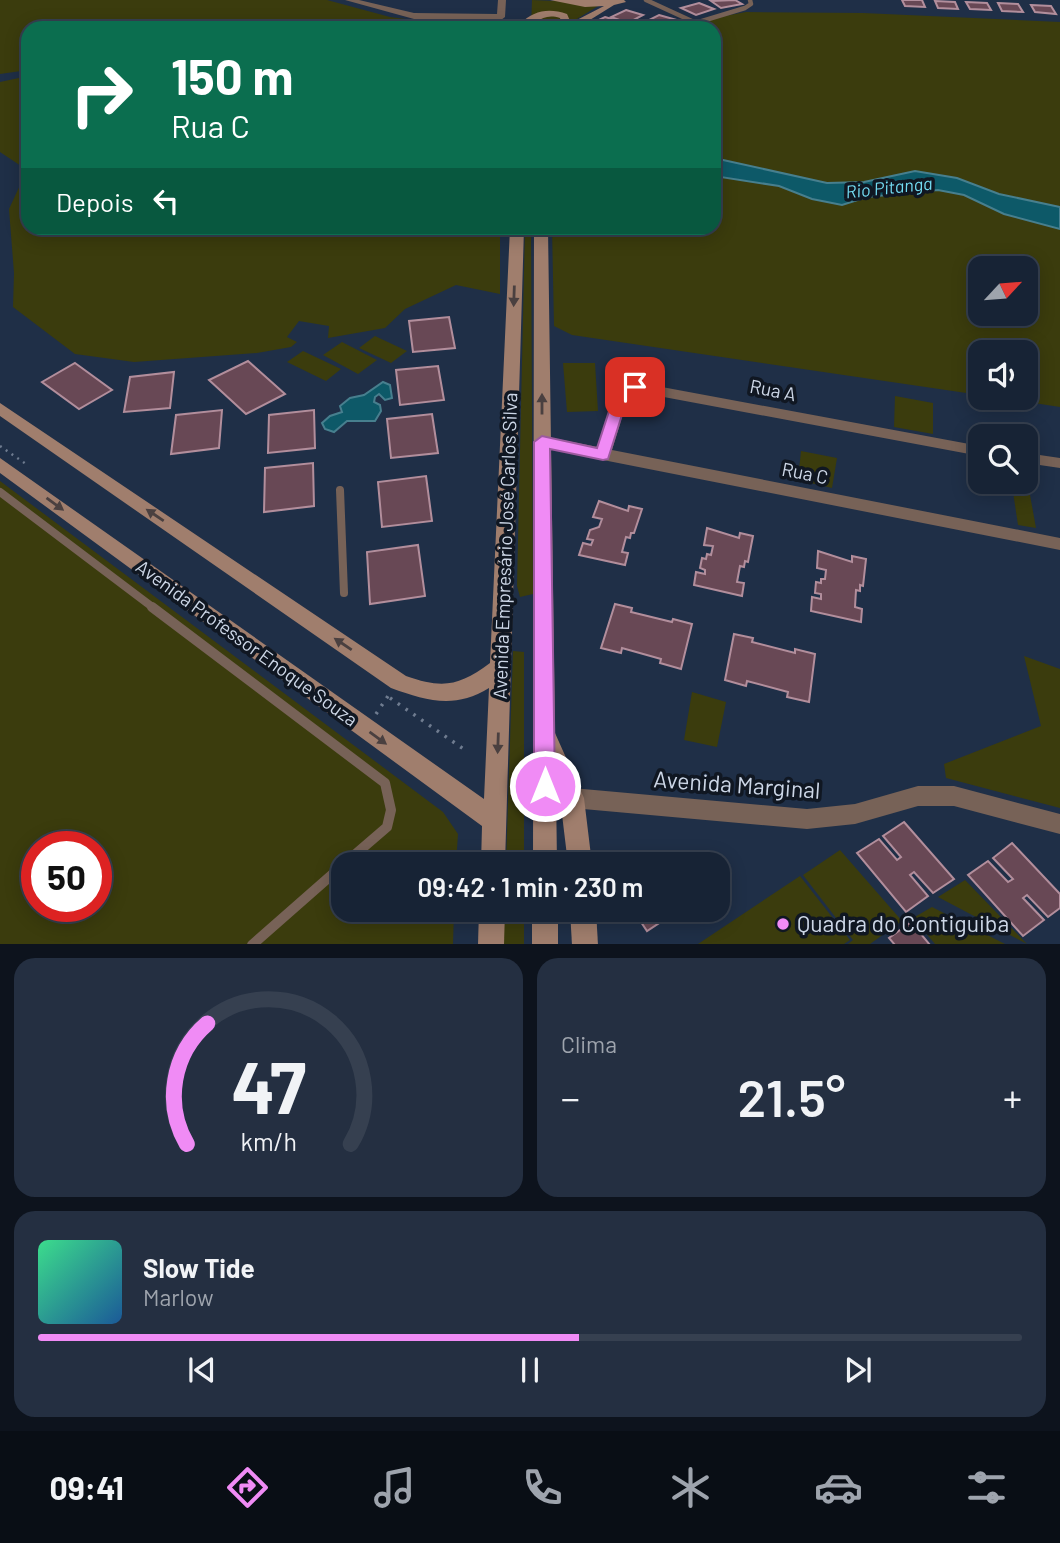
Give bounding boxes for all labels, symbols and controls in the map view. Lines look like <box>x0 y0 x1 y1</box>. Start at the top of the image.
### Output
text: 150 m <box>171 46 293 105</box>
icon: right <box>56 49 147 140</box>
text: Rua C <box>171 106 250 144</box>
water label: Rio Pitanga <box>844 172 933 202</box>
icon: left <box>147 182 185 220</box>
text: Depois <box>56 186 133 217</box>
north arrow <box>968 256 1038 326</box>
map controls <box>968 256 1038 494</box>
one-way arrow <box>509 285 520 307</box>
button: sound <box>968 340 1038 410</box>
pin <box>605 357 665 417</box>
icon: arrive <box>616 368 654 406</box>
street label: Rua A <box>748 374 798 405</box>
street label: Avenida Empresário José Carlos Silva <box>488 392 521 700</box>
one-way arrow <box>536 393 548 415</box>
button: search <box>968 424 1038 494</box>
street label: Rua C <box>780 457 830 488</box>
one-way arrow <box>46 497 64 511</box>
one-way arrow <box>146 508 164 522</box>
street label: Avenida Professor Enoque Souza <box>132 554 363 731</box>
one-way arrow <box>334 637 352 651</box>
one-way arrow <box>369 731 388 745</box>
one-way arrow <box>492 733 504 755</box>
position arrow <box>508 749 582 823</box>
street label: Avenida Marginal <box>653 764 821 804</box>
speed limit sign: 50 <box>21 831 112 922</box>
text: 09:42 · 1 min · 230 m <box>418 871 643 902</box>
place label: Quadra do Contiguiba <box>797 909 1009 937</box>
marker: Quadra do Contiguiba <box>775 916 791 932</box>
text: Clima <box>561 1030 617 1058</box>
text: 47 <box>231 1041 306 1129</box>
text: 21.5° <box>738 1065 845 1127</box>
text: − <box>561 1074 580 1120</box>
text: + <box>1003 1074 1022 1120</box>
text: km/h <box>240 1125 297 1155</box>
text: Slow Tide <box>143 1252 255 1283</box>
text: Marlow <box>143 1283 214 1311</box>
icon: previous <box>183 1351 221 1389</box>
icon: pause <box>511 1351 549 1389</box>
icon: next <box>839 1351 877 1389</box>
icon: directions <box>223 1463 272 1512</box>
icon: music <box>370 1463 419 1512</box>
icon: phone <box>518 1463 567 1512</box>
icon: climate <box>666 1463 715 1512</box>
icon: car <box>814 1463 863 1512</box>
icon: filters <box>962 1463 1011 1512</box>
text: 09:41 <box>49 1468 124 1506</box>

